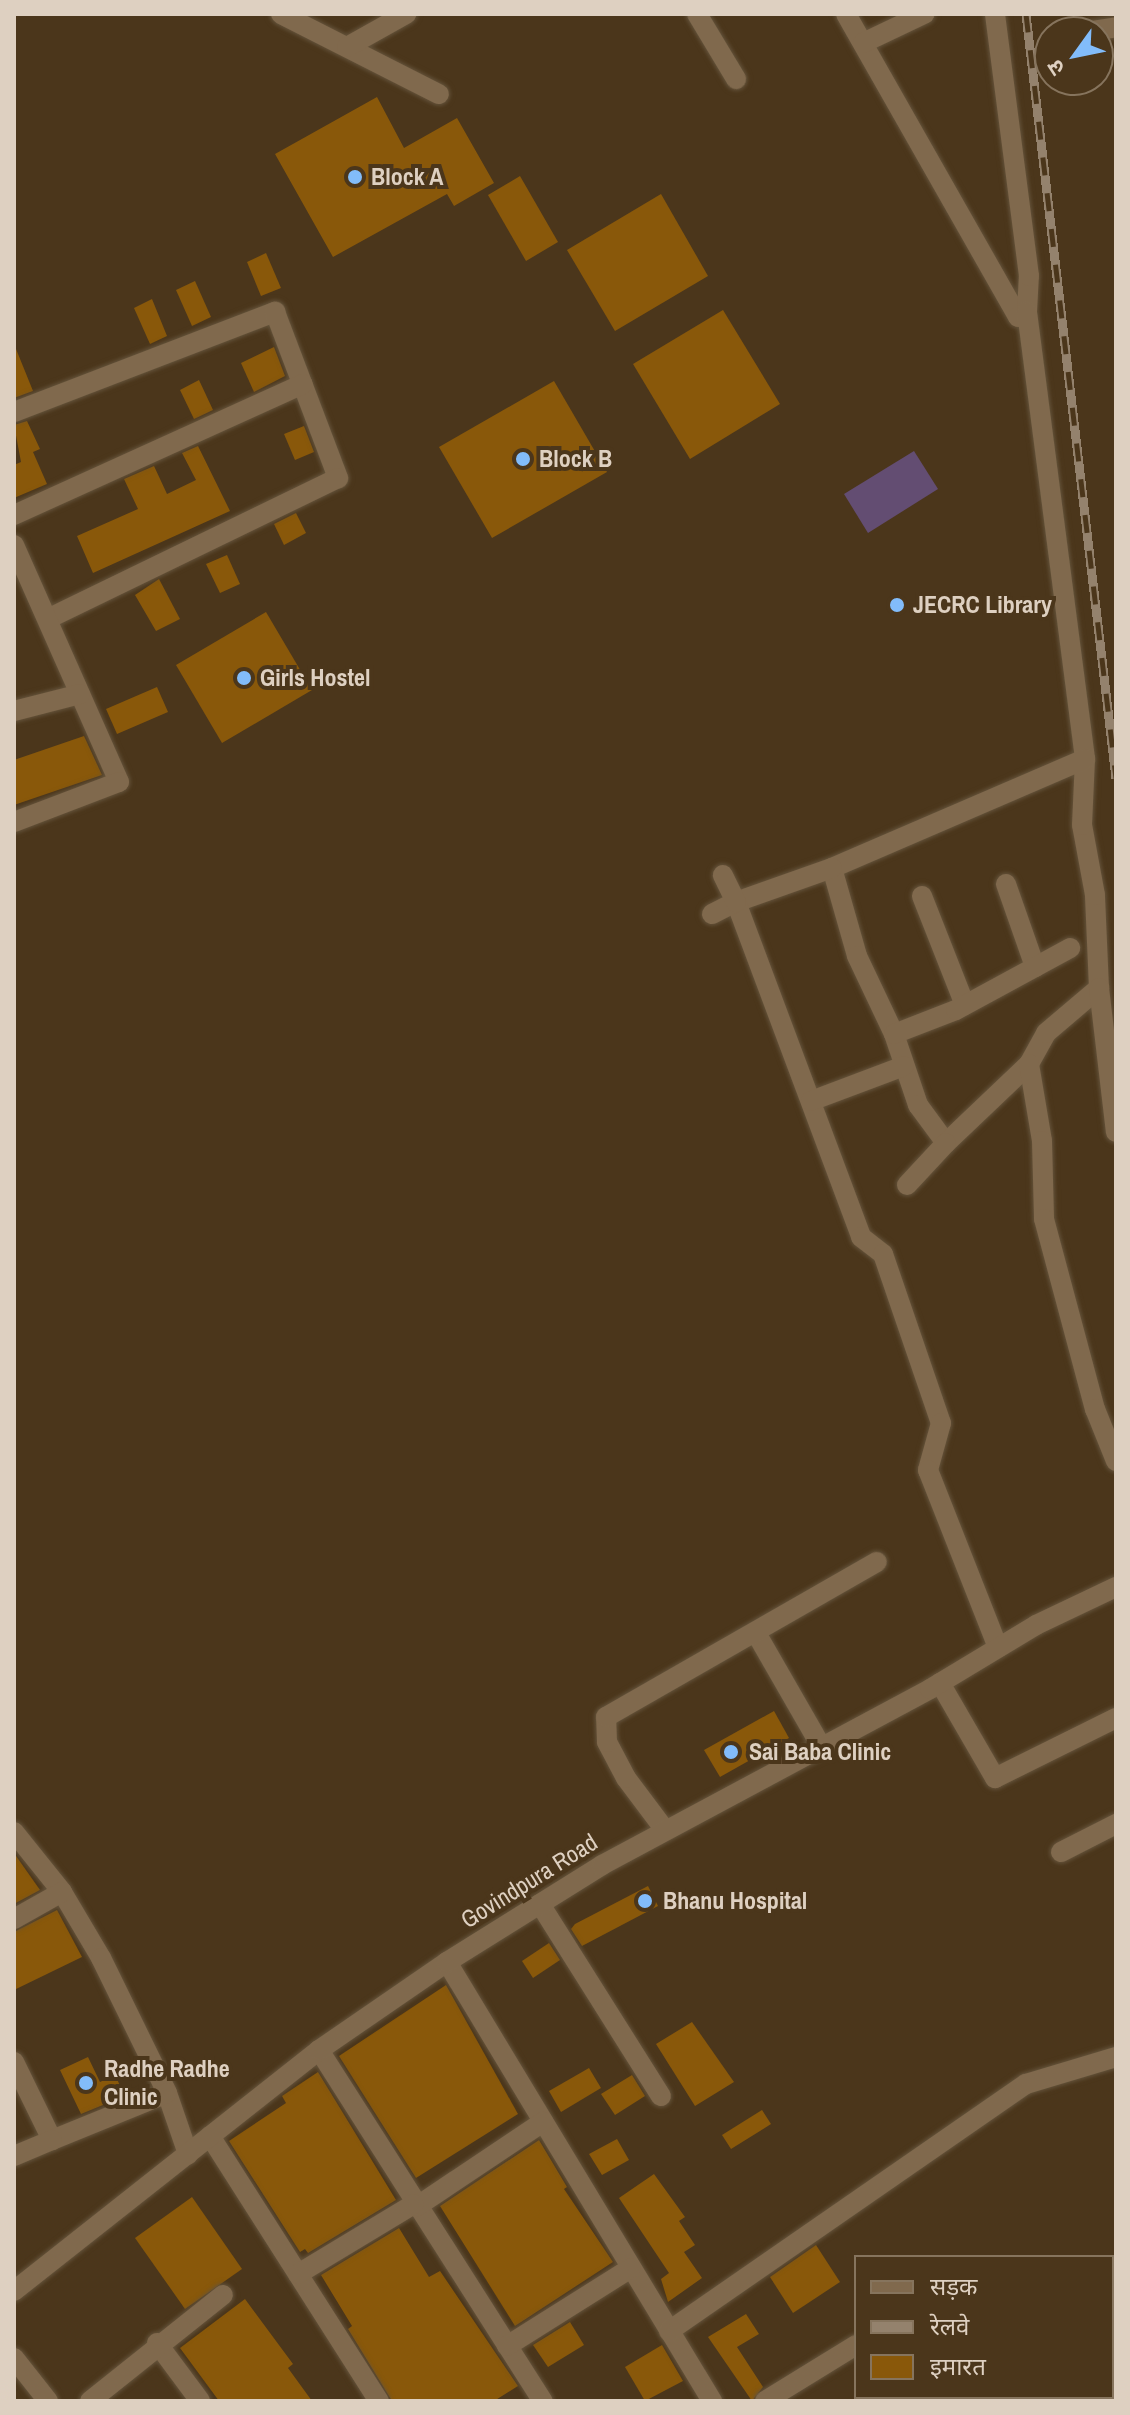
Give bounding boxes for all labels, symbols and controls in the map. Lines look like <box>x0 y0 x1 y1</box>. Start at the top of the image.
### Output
north arrow <box>1034 16 1114 96</box>
text: उ <box>1039 54 1072 82</box>
place label: Block A <box>371 163 444 191</box>
marker: Block A <box>346 168 364 186</box>
place label: Block B <box>539 445 612 473</box>
marker: Block B <box>514 450 532 468</box>
place label: JECRC Library <box>913 591 1052 619</box>
marker: JECRC Library <box>888 596 906 614</box>
place label: Girls Hostel <box>260 664 370 692</box>
marker: Girls Hostel <box>235 669 253 687</box>
place label: Sai Baba Clinic <box>749 1738 891 1766</box>
marker: Sai Baba Clinic <box>720 1741 742 1763</box>
street label: Govindpura Road <box>455 1828 603 1934</box>
place label: Bhanu Hospital <box>663 1887 807 1915</box>
marker: Bhanu Hospital <box>634 1890 656 1912</box>
place label: Radhe Radhe Clinic <box>104 2055 230 2111</box>
marker: Radhe Radhe Clinic <box>75 2072 97 2094</box>
legend <box>854 2255 1114 2399</box>
text: सड़क <box>930 2270 978 2302</box>
text: रेलवे <box>930 2310 969 2342</box>
text: इमारत <box>930 2350 986 2382</box>

